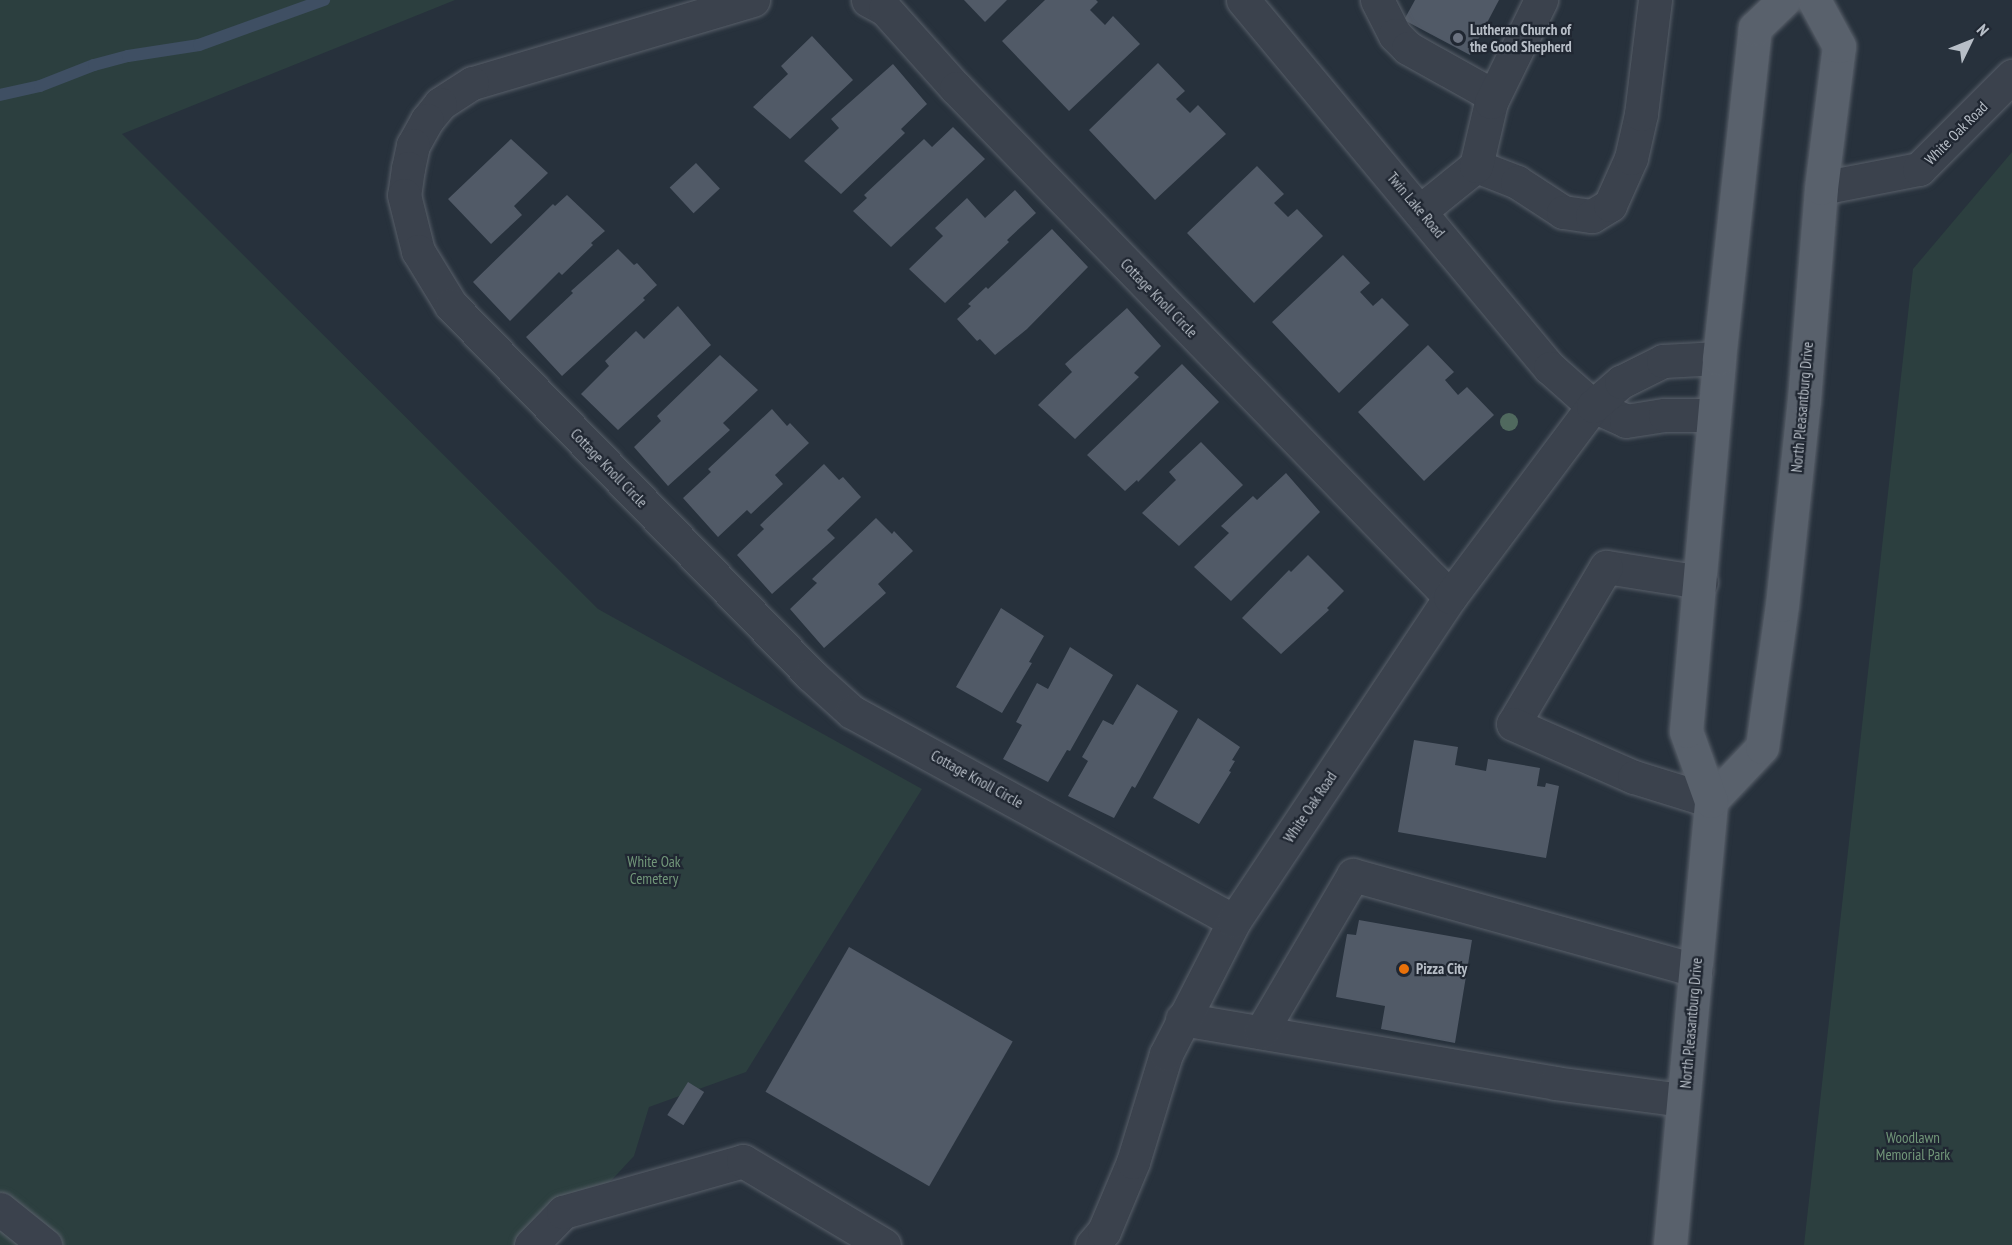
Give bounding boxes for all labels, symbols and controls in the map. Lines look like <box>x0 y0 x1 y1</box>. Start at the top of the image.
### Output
north arrow <box>1940 12 2000 72</box>
place label: Lutheran Church of the Good Shepherd <box>1470 20 1572 55</box>
text: N <box>1973 20 1993 40</box>
marker: Lutheran Church of the Good Shepherd <box>1451 31 1465 45</box>
street label: White Oak Road <box>1921 98 1991 168</box>
street label: Twin Lake Road <box>1383 169 1449 241</box>
street label: Cottage Knoll Circle <box>1117 255 1201 341</box>
street label: North Pleasantburg Drive <box>1787 341 1817 473</box>
street label: Cottage Knoll Circle <box>567 425 651 511</box>
street label: Cottage Knoll Circle <box>928 746 1026 812</box>
street label: White Oak Road <box>1280 768 1340 846</box>
park label: White Oak Cemetery <box>627 852 681 887</box>
street label: North Pleasantburg Drive <box>1676 957 1706 1089</box>
place label: Pizza City <box>1416 960 1468 978</box>
marker: Pizza City <box>1397 962 1411 976</box>
park label: Woodlawn Memorial Park <box>1876 1128 1950 1163</box>

